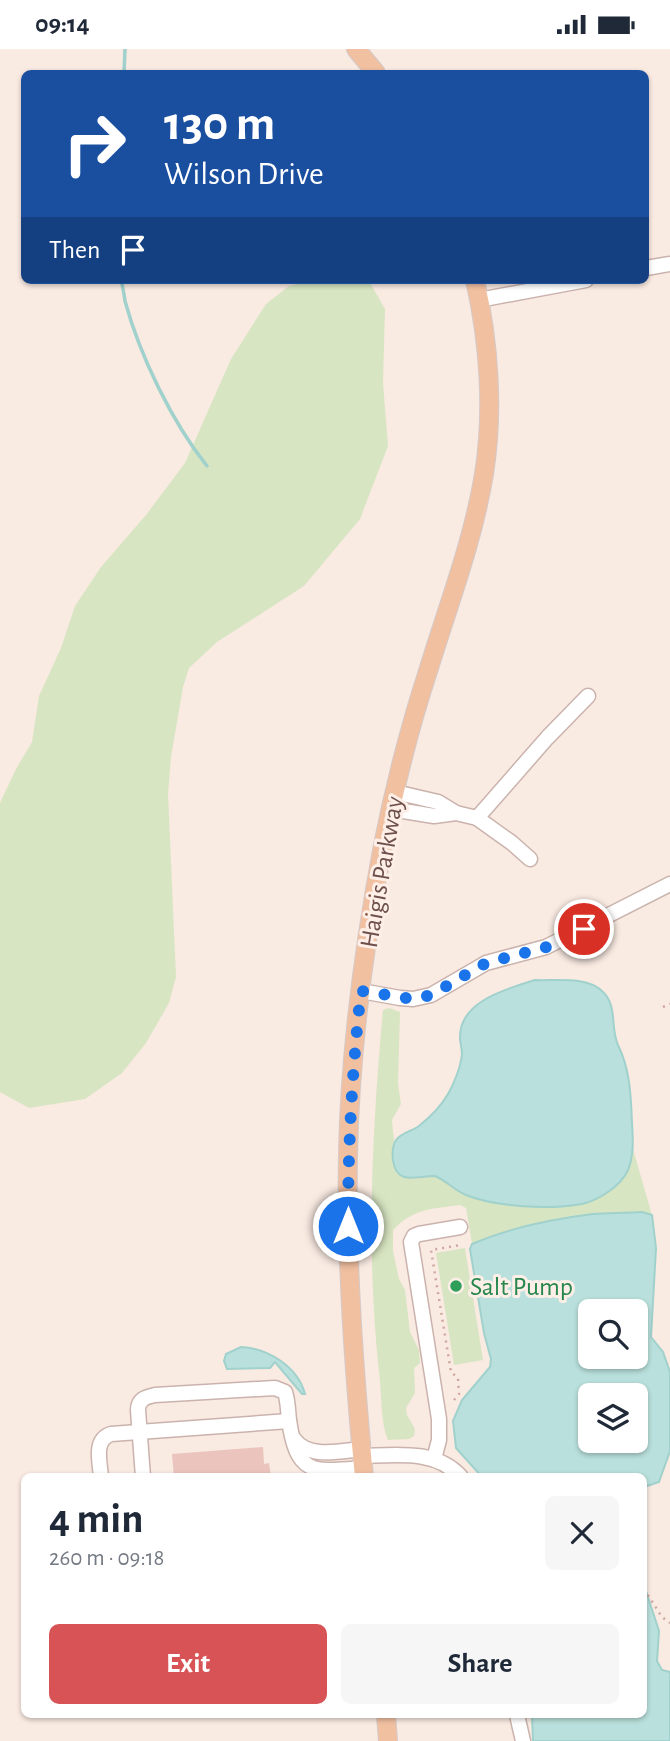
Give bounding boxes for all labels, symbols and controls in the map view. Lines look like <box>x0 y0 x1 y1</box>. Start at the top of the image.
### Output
text: 09:14 <box>35 11 90 37</box>
icon: right <box>49 98 140 189</box>
text: 130 m <box>164 100 275 149</box>
text: Wilson Drive <box>164 158 324 190</box>
icon: arrive <box>114 231 152 269</box>
text: Then <box>49 237 100 263</box>
street label: Haigis Parkway <box>356 794 408 950</box>
pin <box>554 899 614 959</box>
icon: arrive <box>565 910 603 948</box>
position arrow <box>311 1189 385 1263</box>
place label: Salt Pump <box>470 1274 573 1300</box>
marker: Salt Pump <box>448 1278 464 1294</box>
map controls <box>578 1299 648 1453</box>
button: search <box>578 1299 648 1369</box>
button: layers <box>578 1383 648 1453</box>
button: close <box>545 1496 619 1570</box>
text: 4 min <box>49 1498 144 1540</box>
text: 260 m · 09:18 <box>49 1547 165 1570</box>
button: Exit <box>49 1624 327 1704</box>
button: Share <box>341 1624 619 1704</box>

